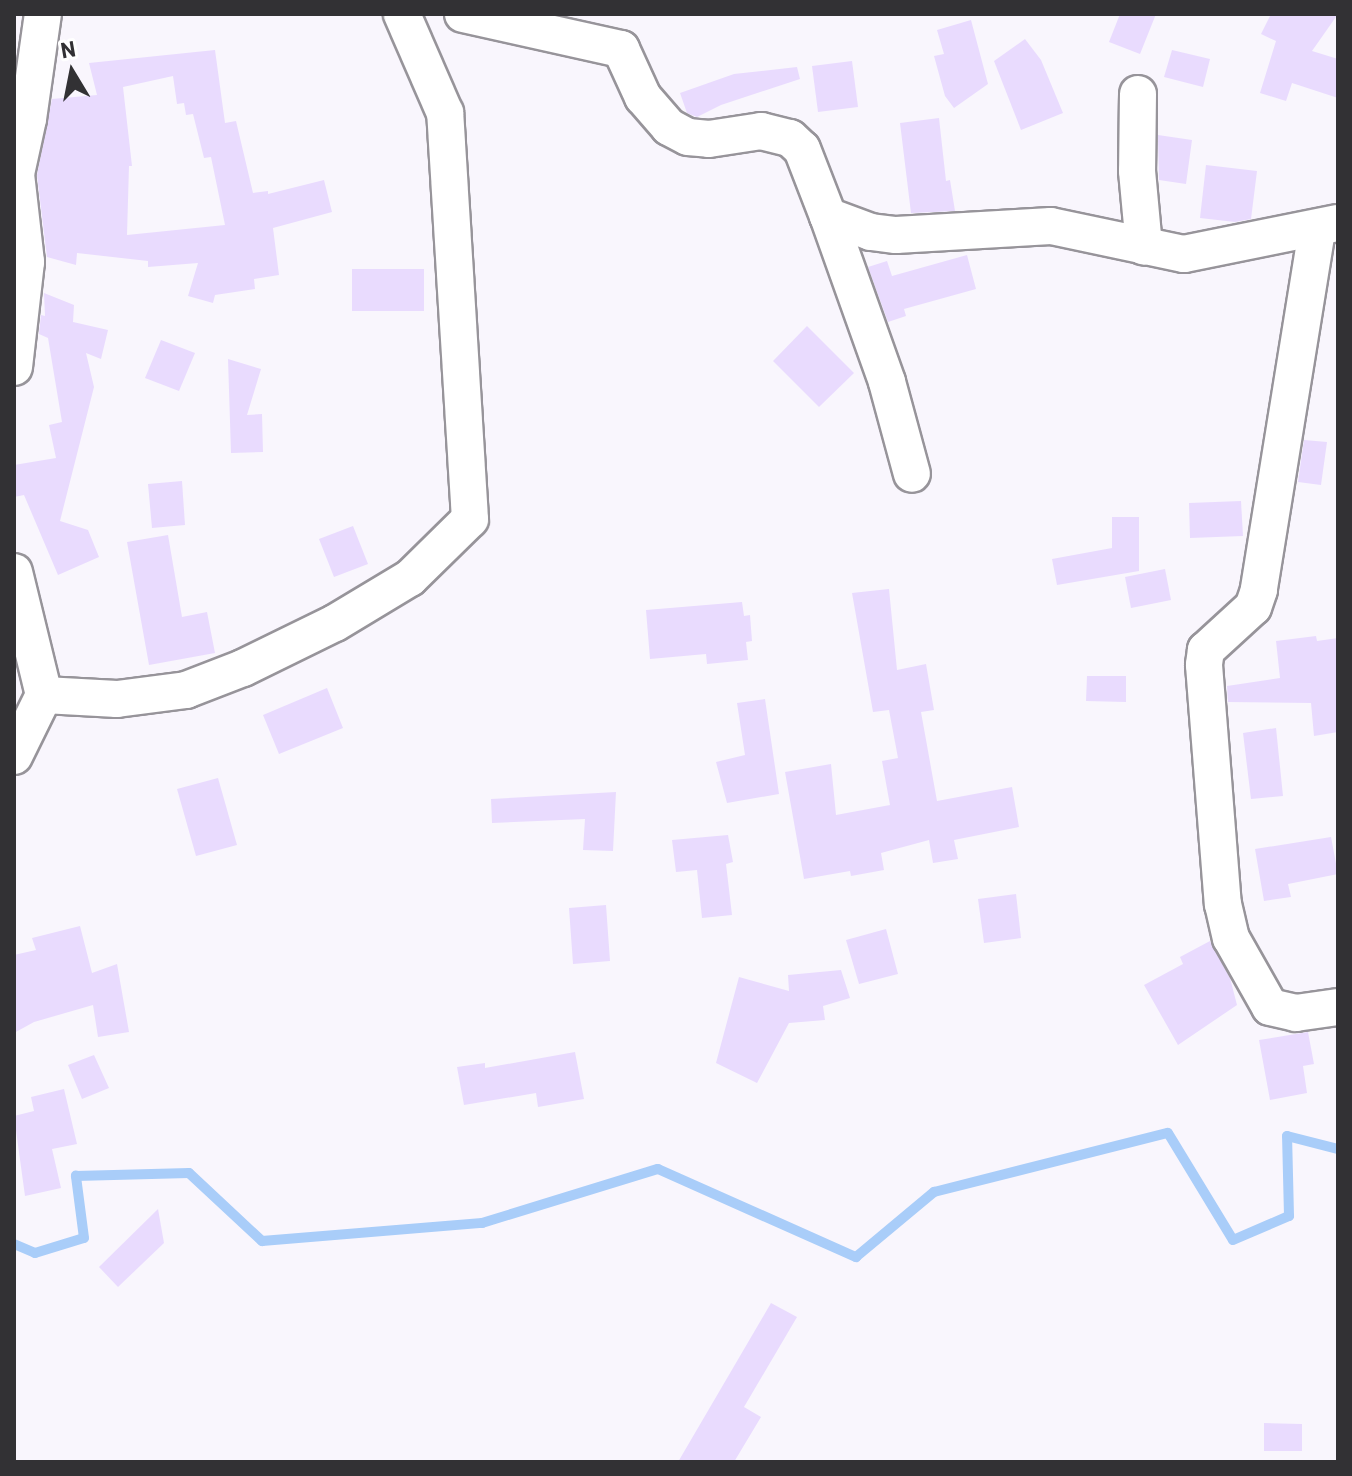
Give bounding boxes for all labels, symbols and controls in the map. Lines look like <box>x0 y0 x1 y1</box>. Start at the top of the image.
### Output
north arrow <box>32 32 112 112</box>
text: N <box>58 34 77 62</box>

